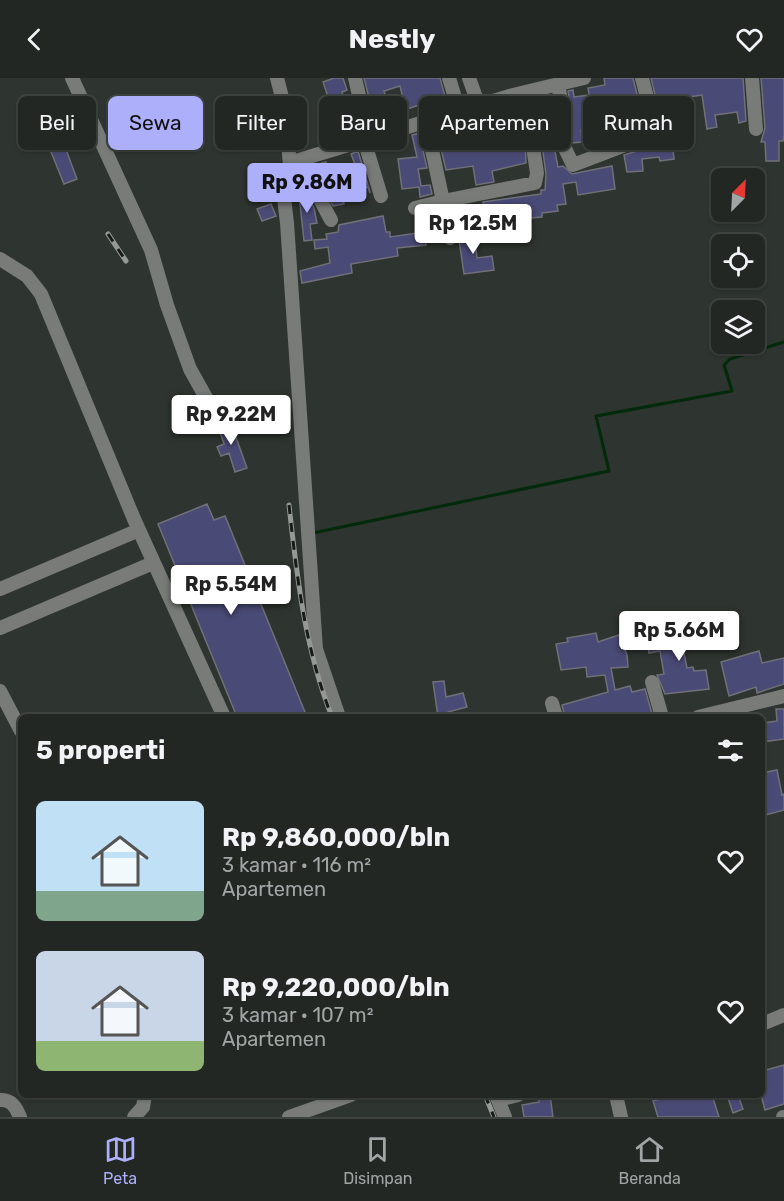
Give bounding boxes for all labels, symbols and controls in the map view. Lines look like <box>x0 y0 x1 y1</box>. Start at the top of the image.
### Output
icon: back <box>18 23 51 56</box>
text: Nestly <box>349 23 435 55</box>
icon: heart <box>733 23 766 56</box>
chip: Beli <box>18 96 96 150</box>
chip: Sewa <box>108 96 203 150</box>
chip: Filter <box>215 96 307 150</box>
chip: Baru <box>319 96 407 150</box>
chip: Apartemen <box>419 96 571 150</box>
chip: Rumah <box>583 96 694 150</box>
pin: Rp 9.86M <box>245 163 369 214</box>
north arrow <box>711 168 765 222</box>
map controls <box>711 168 765 354</box>
text: Rp 9.86M <box>261 170 353 194</box>
pin: Rp 12.5M <box>411 204 535 255</box>
text: Rp 12.5M <box>429 211 517 235</box>
button: locate <box>711 234 765 288</box>
button: layers <box>711 300 765 354</box>
pin: Rp 9.22M <box>169 395 293 446</box>
text: Rp 9.22M <box>186 402 276 426</box>
pin: Rp 5.54M <box>169 565 293 616</box>
text: Rp 5.54M <box>185 572 277 596</box>
pin: Rp 5.66M <box>617 611 741 662</box>
text: Rp 5.66M <box>633 618 725 642</box>
icon: filters <box>714 734 747 767</box>
text: 5 properti <box>36 735 166 766</box>
text: Rp 9,860,000/bln <box>222 822 450 853</box>
icon: home <box>84 825 156 897</box>
icon: heart <box>714 845 747 878</box>
text: 3 kamar · 116 m² <box>222 853 371 877</box>
text: Apartemen <box>222 877 326 901</box>
text: Rp 9,220,000/bln <box>222 972 450 1003</box>
icon: home <box>84 975 156 1047</box>
icon: heart <box>714 995 747 1028</box>
text: 3 kamar · 107 m² <box>222 1003 373 1027</box>
text: Apartemen <box>222 1027 326 1051</box>
tab: Peta <box>103 1133 137 1188</box>
tab: Disimpan <box>343 1133 412 1188</box>
tab: Beranda <box>618 1133 681 1188</box>

